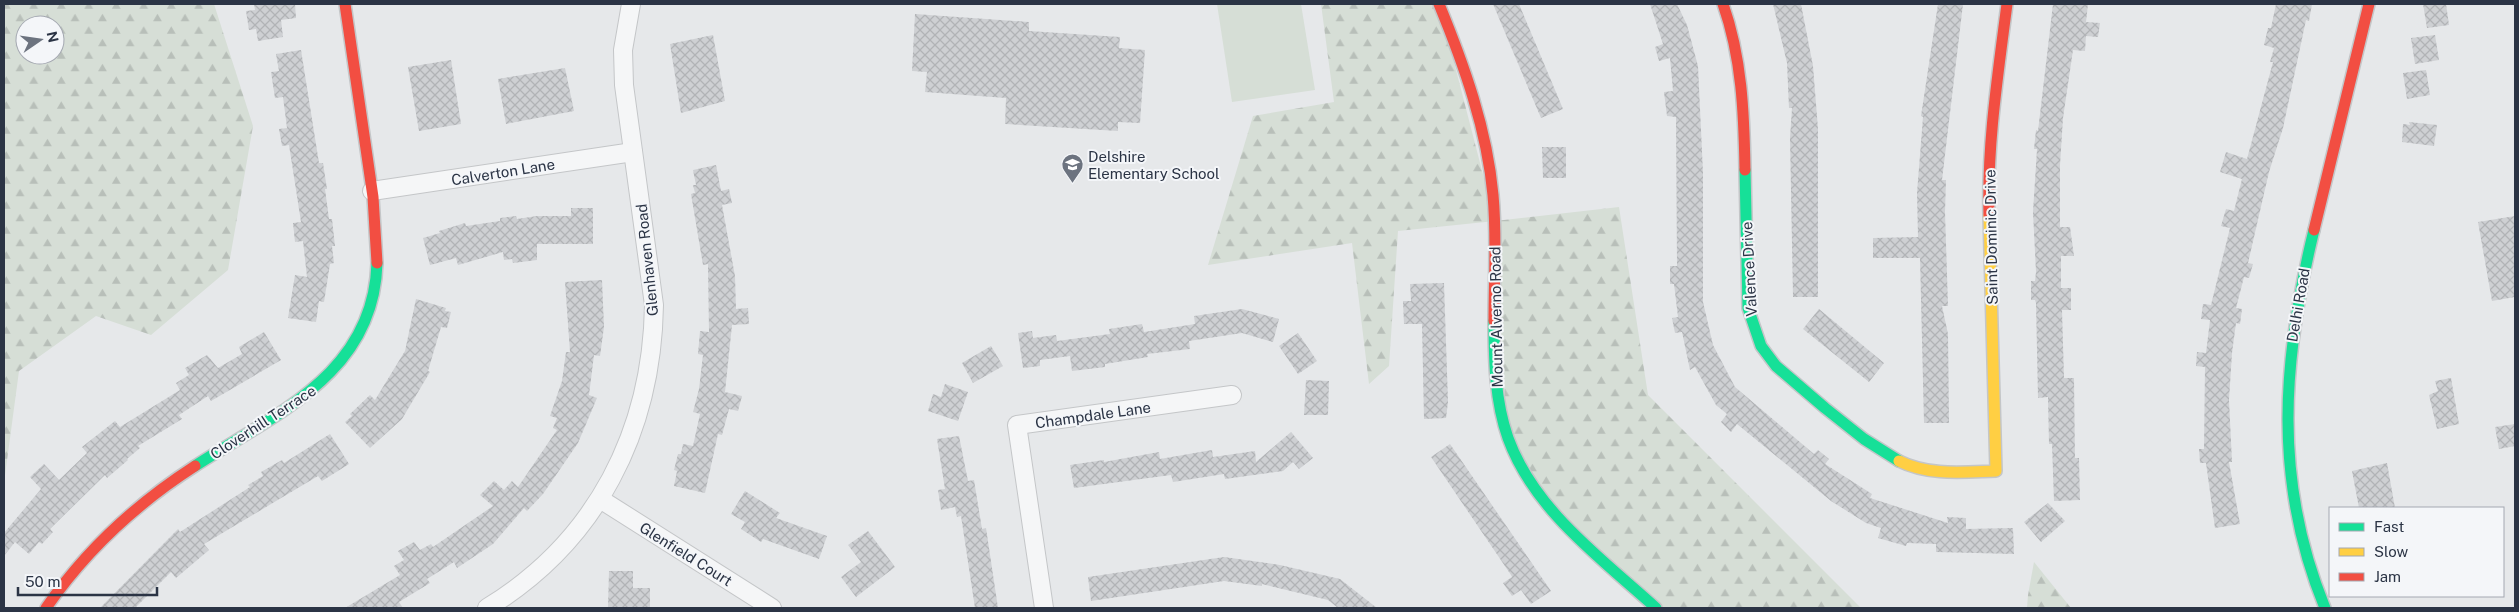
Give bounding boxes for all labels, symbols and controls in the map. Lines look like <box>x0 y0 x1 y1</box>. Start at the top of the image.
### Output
north arrow <box>15 15 65 65</box>
text: N <box>44 30 62 44</box>
place label: Delshire Elementary School <box>1088 148 1220 182</box>
school or university icon: Delshire Elementary School <box>1060 153 1084 184</box>
street label: Calverton Lane <box>450 155 556 189</box>
street label: Saint Dominic Drive <box>1981 169 2001 305</box>
street label: Glenhaven Road <box>633 203 661 317</box>
street label: Valence Drive <box>1738 221 1760 317</box>
street label: Mount Alverno Road <box>1486 246 1506 388</box>
street label: Delhi Road <box>2283 267 2313 343</box>
street label: Cloverhill Terrace <box>207 382 319 462</box>
street label: Champdale Lane <box>1034 398 1152 432</box>
legend <box>2329 507 2504 597</box>
text: Fast <box>2374 518 2404 535</box>
street label: Glenfield Court <box>637 519 736 589</box>
text: Slow <box>2374 543 2409 560</box>
scale bar <box>18 564 156 596</box>
text: Jam <box>2374 568 2401 585</box>
text: 50 m <box>25 573 60 590</box>

